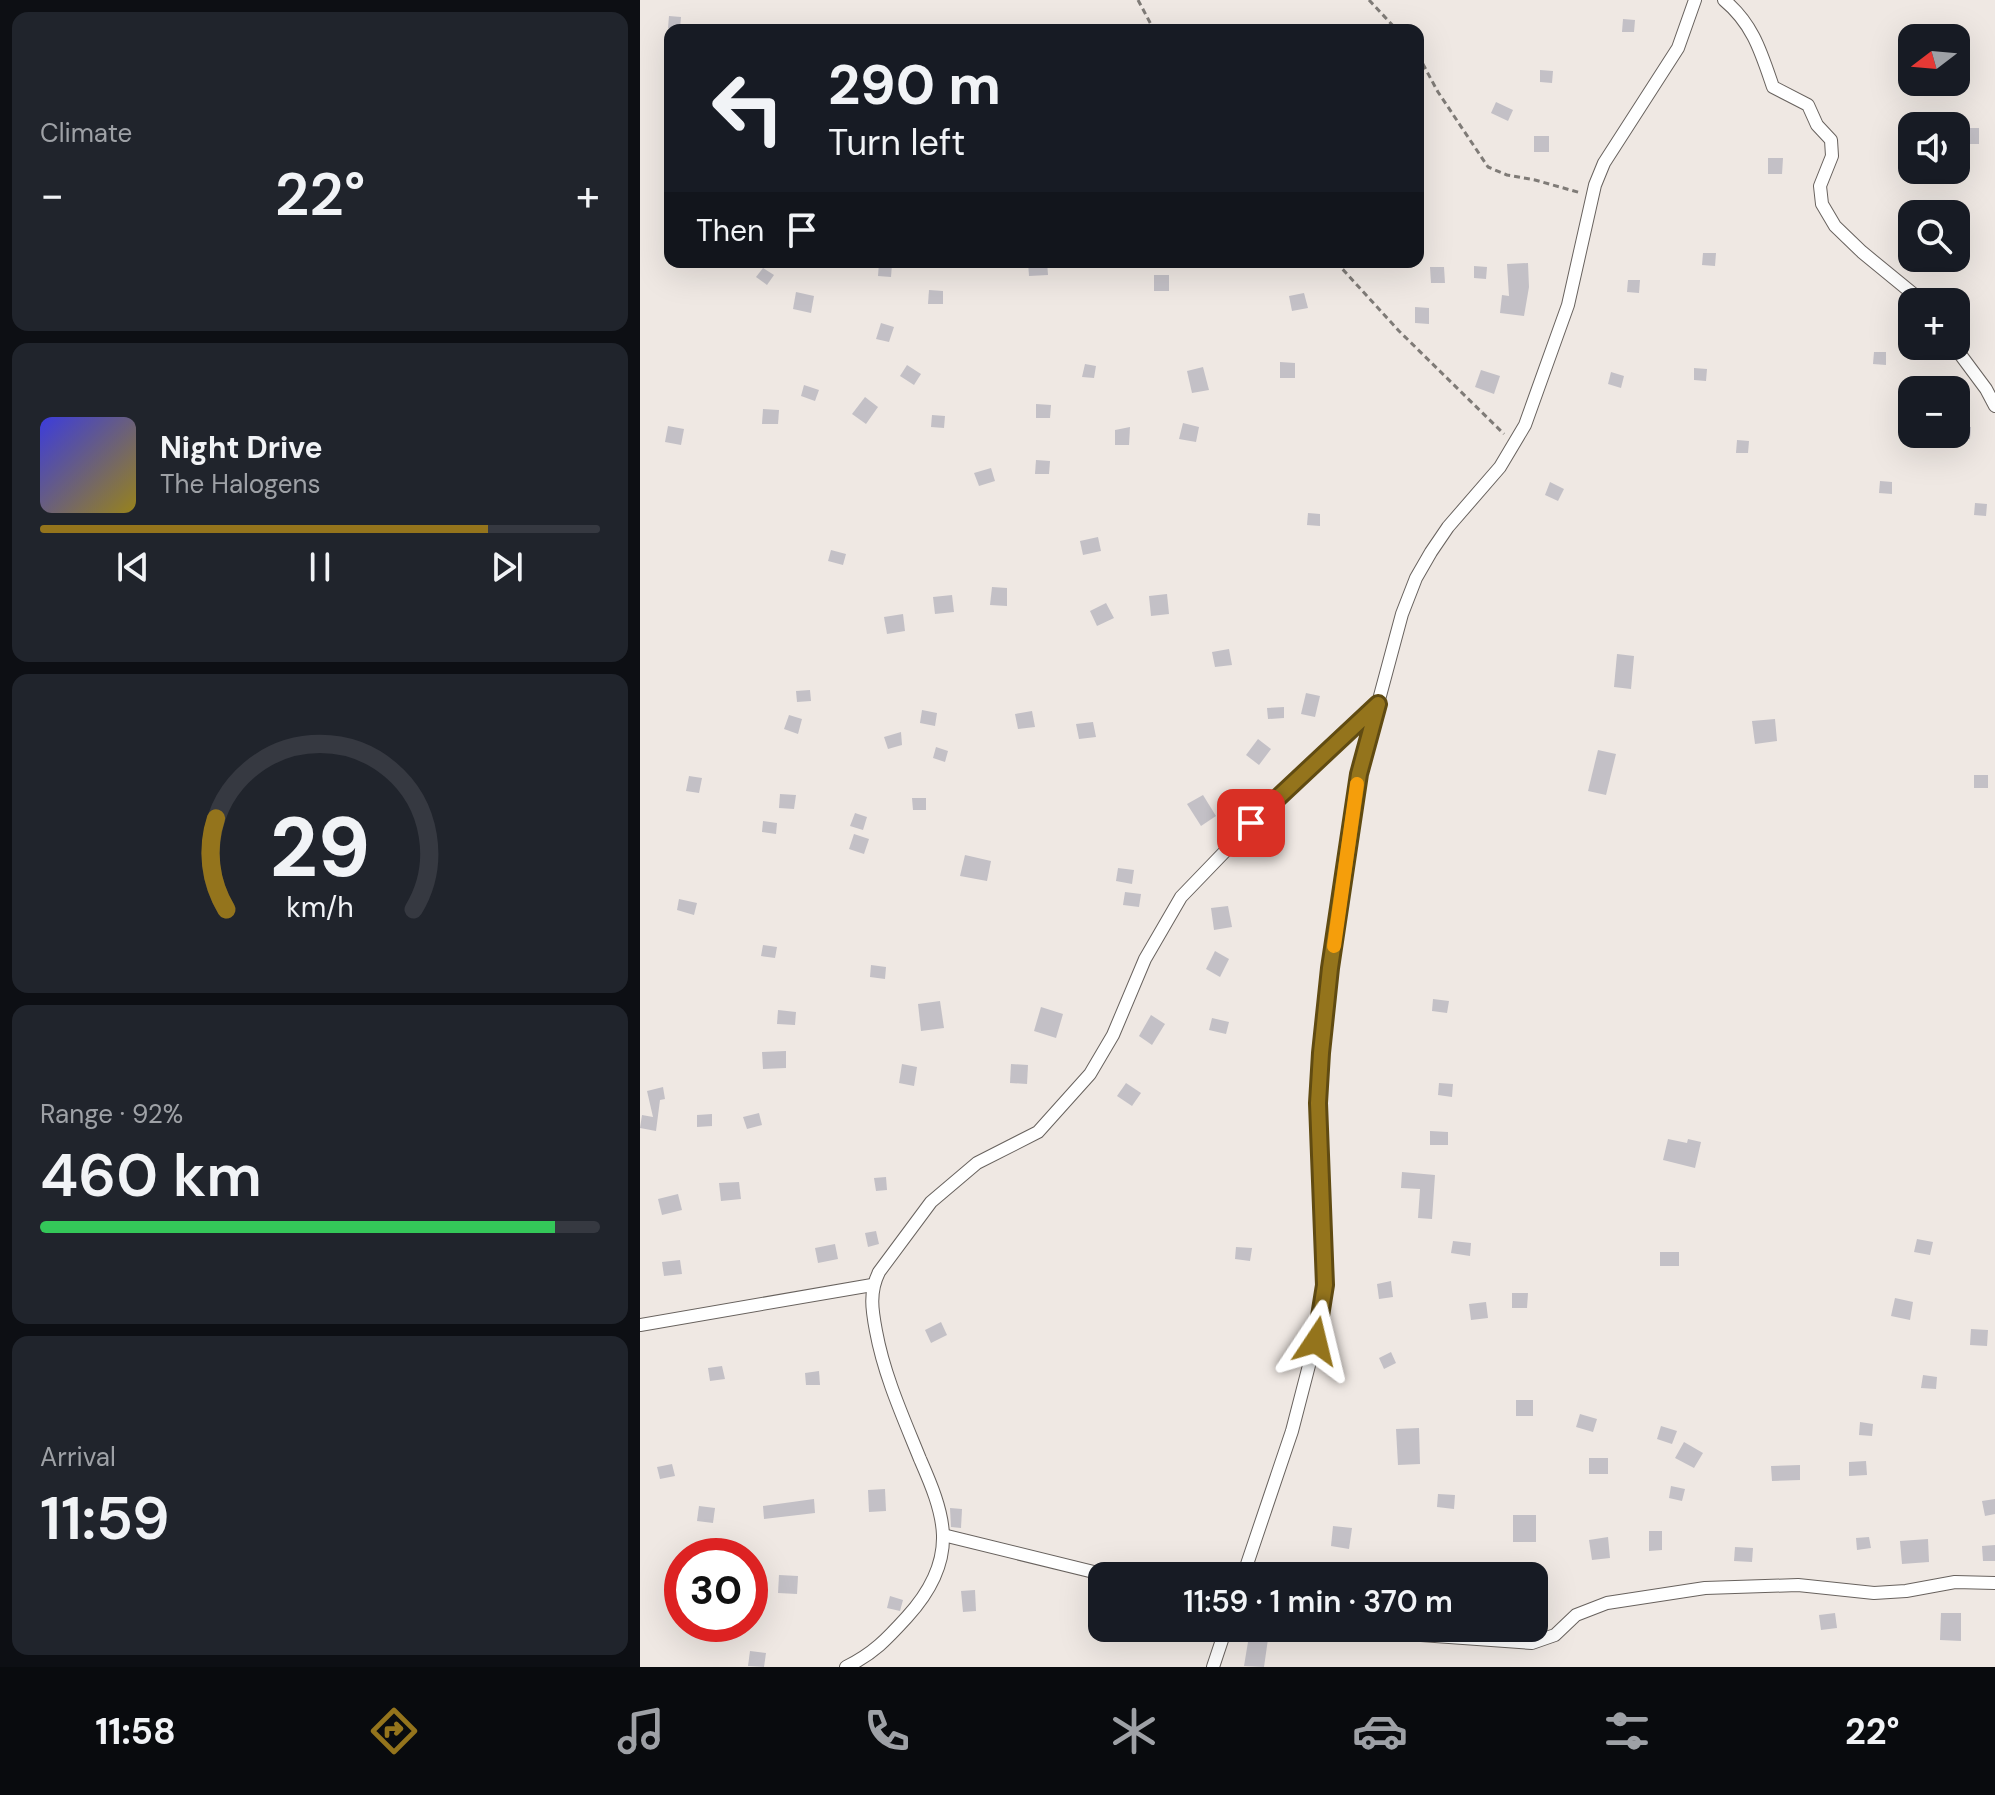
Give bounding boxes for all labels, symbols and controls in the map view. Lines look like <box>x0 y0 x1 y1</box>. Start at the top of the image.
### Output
north arrow <box>1898 24 1970 96</box>
map controls <box>1898 24 1970 448</box>
text: 290 m <box>828 48 1001 121</box>
icon: left <box>696 56 800 160</box>
button: sound <box>1898 112 1970 184</box>
text: Climate <box>40 116 132 150</box>
text: Turn left <box>828 119 965 166</box>
text: 22° <box>275 155 365 234</box>
text: − <box>40 166 64 224</box>
text: + <box>576 166 600 224</box>
button: search <box>1898 200 1970 272</box>
icon: arrive <box>780 208 824 252</box>
text: Then <box>696 211 764 250</box>
button: + <box>1898 288 1970 360</box>
button: − <box>1898 376 1970 448</box>
text: Night Drive <box>160 428 323 467</box>
text: The Halogens <box>160 467 320 501</box>
icon: previous <box>111 545 155 589</box>
icon: pause <box>298 545 342 589</box>
icon: next <box>485 545 529 589</box>
pin <box>1217 789 1285 857</box>
text: 29 <box>270 792 370 901</box>
icon: arrive <box>1229 801 1273 845</box>
text: km/h <box>286 889 354 926</box>
text: Range · 92% <box>40 1097 183 1131</box>
text: 460 km <box>40 1136 262 1215</box>
position arrow <box>1274 1299 1358 1383</box>
text: Arrival <box>40 1440 116 1474</box>
text: 11:59 <box>40 1479 170 1558</box>
speed limit sign: 30 <box>664 1538 768 1642</box>
text: 11:59 · 1 min · 370 m <box>1183 1582 1453 1621</box>
icon: directions <box>366 1703 422 1759</box>
icon: music <box>613 1703 669 1759</box>
icon: phone <box>859 1703 915 1759</box>
icon: climate <box>1106 1703 1162 1759</box>
icon: car <box>1352 1703 1408 1759</box>
icon: filters <box>1599 1703 1655 1759</box>
text: 11:58 <box>95 1708 176 1755</box>
text: 22° <box>1845 1708 1900 1755</box>

